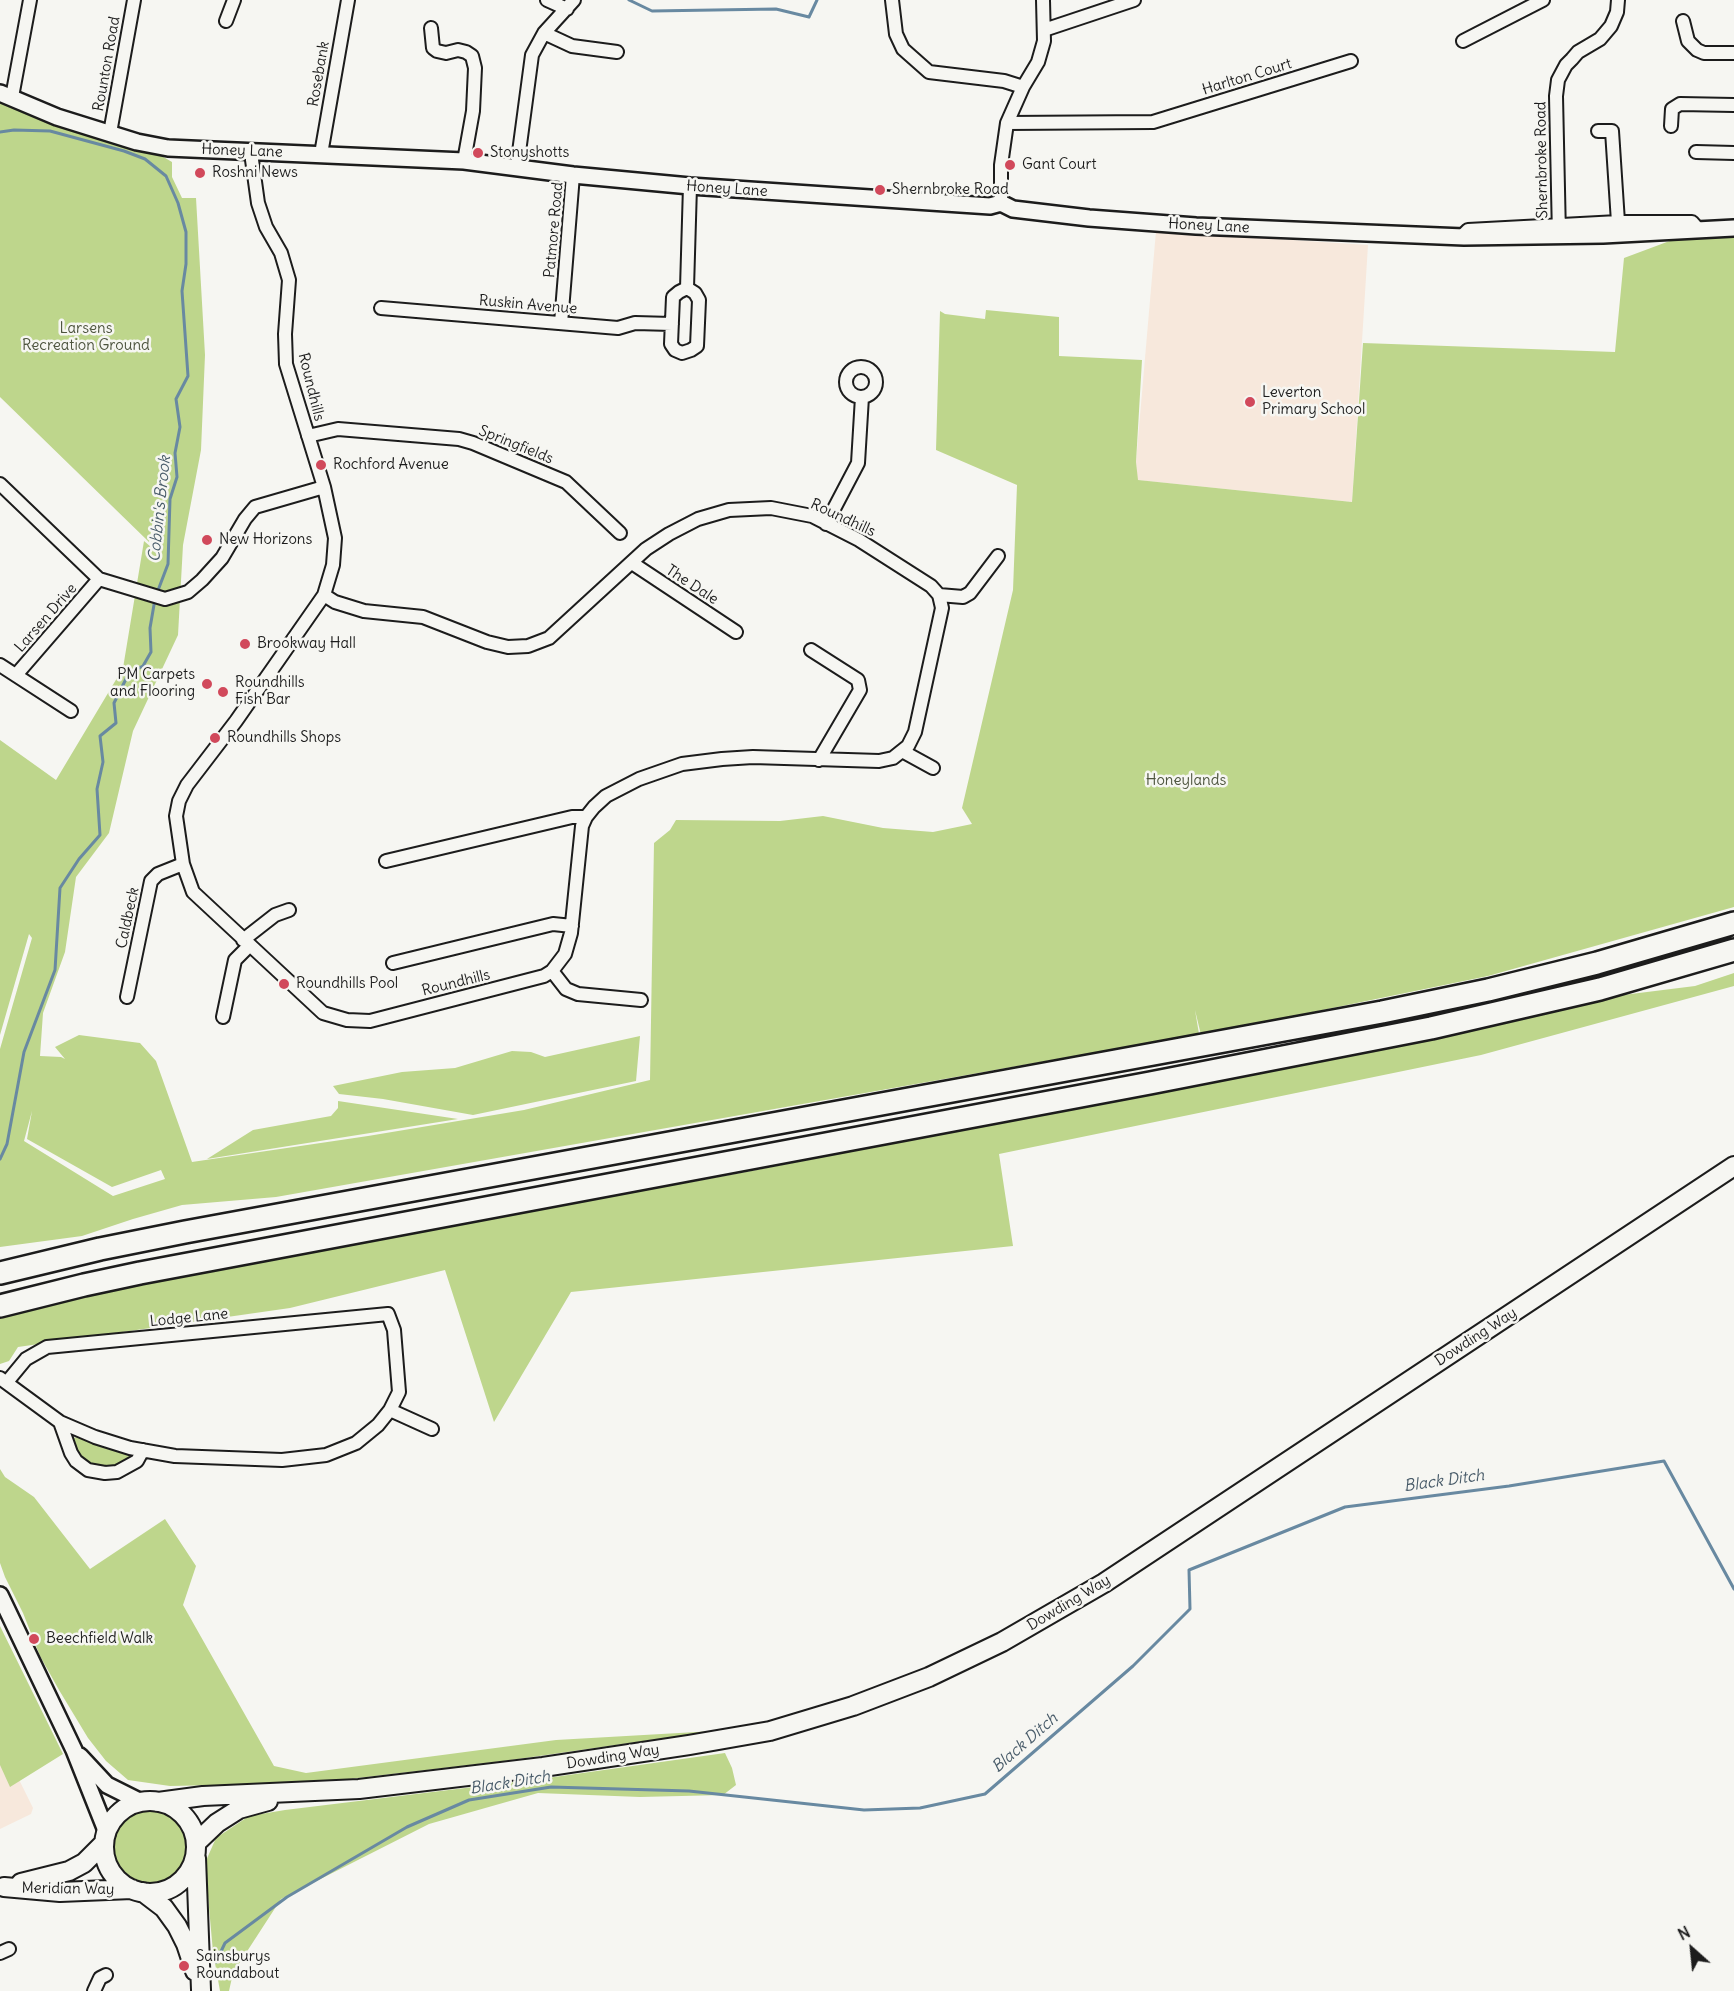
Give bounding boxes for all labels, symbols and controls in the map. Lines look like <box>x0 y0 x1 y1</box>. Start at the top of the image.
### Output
street label: Rounton Road <box>90 15 124 113</box>
street label: Rosebank <box>304 40 334 108</box>
street label: Harlton Court <box>1200 55 1294 99</box>
street label: Shernbroke Road <box>1532 101 1552 219</box>
street label: Honey Lane <box>201 141 283 161</box>
place label: Stonyshotts <box>490 144 569 162</box>
marker: Stonyshotts <box>471 146 485 160</box>
place label: Gant Court <box>1022 156 1097 174</box>
marker: Gant Court <box>1003 158 1017 172</box>
place label: Roshni News <box>212 164 298 182</box>
marker: Roshni News <box>193 166 207 180</box>
street label: Honey Lane <box>686 177 768 201</box>
street label: Patmore Road <box>541 181 567 279</box>
place label: Shernbroke Road <box>892 181 1009 199</box>
marker: Shernbroke Road <box>873 183 887 197</box>
street label: Honey Lane <box>1168 215 1250 237</box>
street label: Ruskin Avenue <box>478 292 578 318</box>
park label: Larsens Recreation Ground <box>22 320 150 355</box>
street label: Roundhills <box>294 351 328 423</box>
place label: Leverton Primary School <box>1262 384 1365 419</box>
marker: Leverton Primary School <box>1243 395 1257 409</box>
street label: Springfields <box>476 422 556 468</box>
water label: Cobbin's Brook <box>145 455 175 563</box>
place label: Rochford Avenue <box>333 456 449 474</box>
marker: Rochford Avenue <box>314 458 328 472</box>
street label: Roundhills <box>808 495 878 541</box>
place label: New Horizons <box>219 531 312 549</box>
marker: New Horizons <box>200 533 214 547</box>
street label: The Dale <box>662 561 722 609</box>
street label: Larsen Drive <box>11 580 81 656</box>
place label: Brookway Hall <box>257 635 356 653</box>
marker: Brookway Hall <box>238 637 252 651</box>
place label: PM Carpets and Flooring <box>110 666 195 701</box>
place label: Roundhills Fish Bar <box>235 674 305 709</box>
marker: PM Carpets and Flooring <box>200 677 214 691</box>
marker: Roundhills Fish Bar <box>216 685 230 699</box>
place label: Roundhills Shops <box>227 729 341 747</box>
marker: Roundhills Shops <box>208 731 222 745</box>
park label: Honeylands <box>1146 772 1226 790</box>
street label: Caldbeck <box>113 886 143 950</box>
street label: Roundhills <box>420 966 492 1000</box>
place label: Roundhills Pool <box>296 975 398 993</box>
marker: Roundhills Pool <box>277 977 291 991</box>
street label: Dowding Way <box>1432 1304 1520 1370</box>
street label: Lodge Lane <box>149 1305 229 1331</box>
water label: Black Ditch <box>1403 1466 1485 1496</box>
street label: Dowding Way <box>1024 1571 1114 1635</box>
place label: Beechfield Walk <box>46 1630 153 1648</box>
marker: Beechfield Walk <box>27 1632 41 1646</box>
water label: Black Ditch <box>988 1709 1062 1777</box>
street label: Dowding Way <box>565 1741 661 1773</box>
water label: Black Ditch <box>469 1767 551 1799</box>
street label: Meridian Way <box>21 1879 115 1899</box>
north arrow <box>1662 1919 1722 1979</box>
text: N <box>1674 1922 1693 1944</box>
place label: Sainsburys Roundabout <box>196 1948 279 1983</box>
marker: Sainsburys Roundabout <box>177 1959 191 1973</box>

